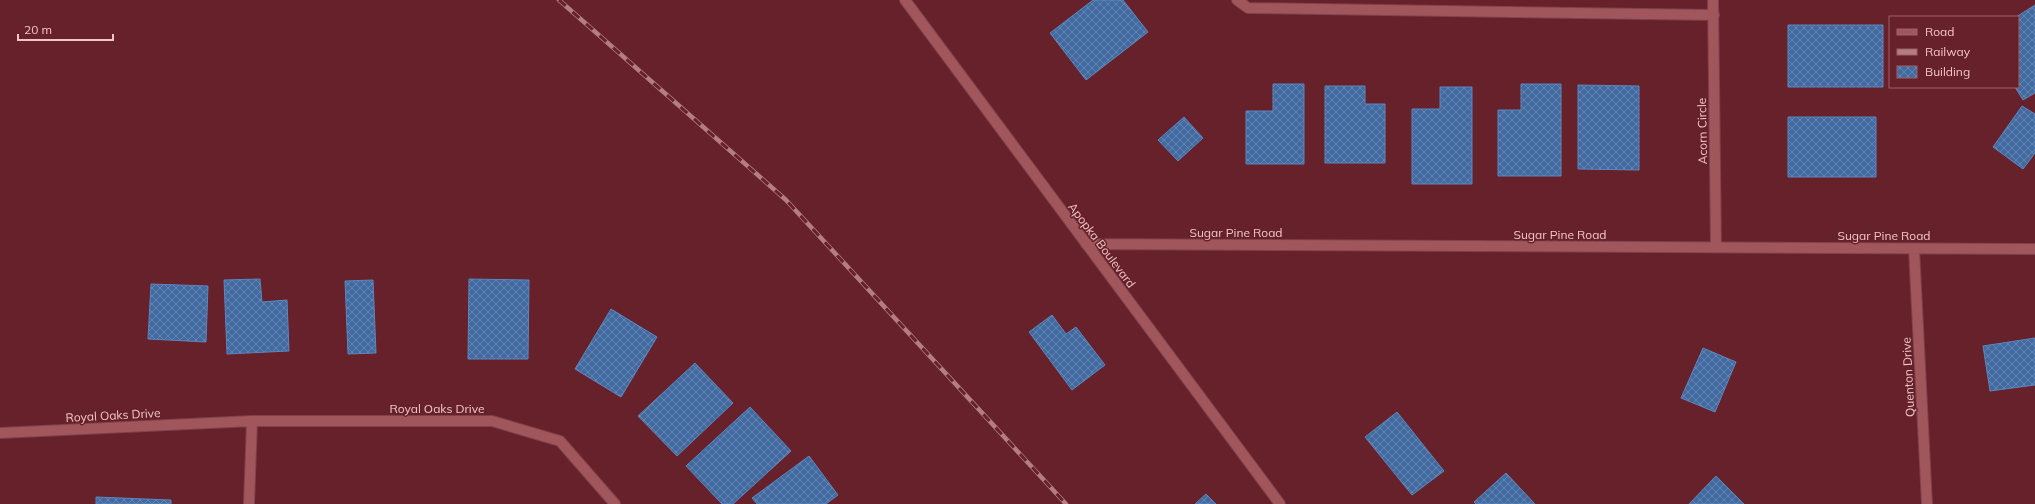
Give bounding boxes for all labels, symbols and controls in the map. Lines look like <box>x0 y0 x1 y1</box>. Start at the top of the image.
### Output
scale bar <box>18 16 113 42</box>
legend <box>1889 16 2019 88</box>
text: 20 m <box>24 22 52 37</box>
text: Road <box>1925 24 1954 39</box>
text: Railway <box>1925 44 1971 59</box>
text: Building <box>1925 64 1970 79</box>
street label: Acorn Circle <box>1694 98 1710 164</box>
street label: Apopka Boulevard <box>1065 199 1139 291</box>
street label: Sugar Pine Road <box>1189 225 1283 240</box>
street label: Sugar Pine Road <box>1513 227 1607 242</box>
street label: Sugar Pine Road <box>1837 228 1931 243</box>
street label: Quenton Drive <box>1898 337 1918 417</box>
street label: Royal Oaks Drive <box>390 401 484 416</box>
street label: Royal Oaks Drive <box>65 405 161 425</box>

